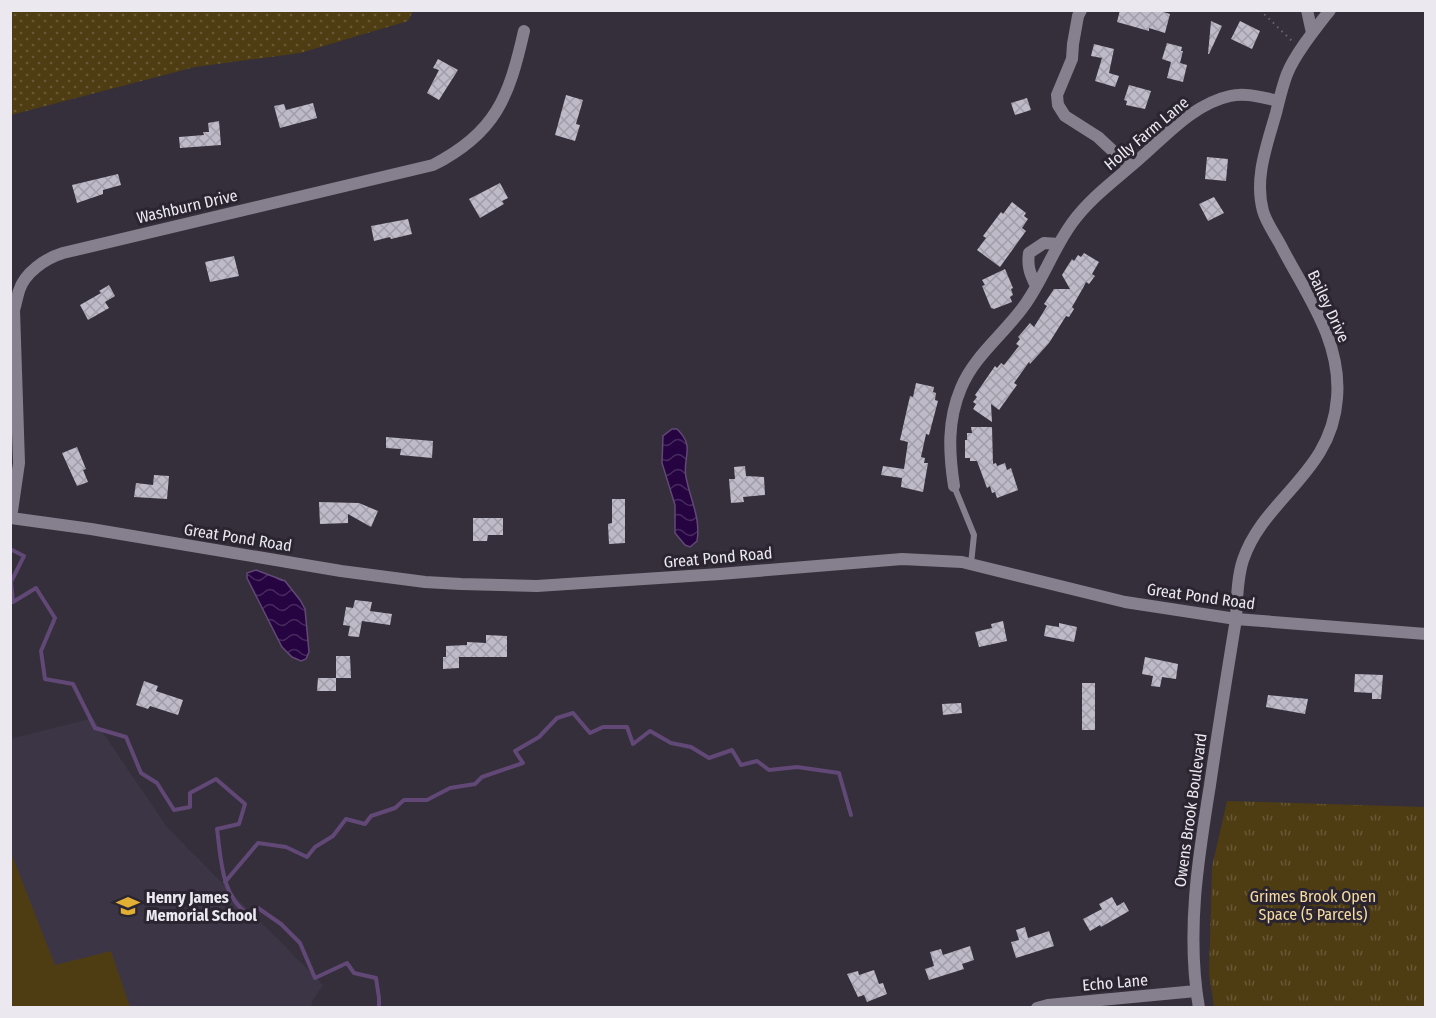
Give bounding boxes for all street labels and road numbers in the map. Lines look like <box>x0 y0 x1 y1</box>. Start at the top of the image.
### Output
street label: Holly Farm Lane <box>1100 93 1192 174</box>
street label: Washburn Drive <box>135 186 240 227</box>
street label: Bailey Drive <box>1304 267 1354 345</box>
street label: Great Pond Road <box>183 520 293 555</box>
street label: Great Pond Road <box>663 543 773 572</box>
street label: Great Pond Road <box>1146 579 1256 613</box>
street label: Owens Brook Boulevard <box>1170 732 1211 888</box>
street label: Echo Lane <box>1081 970 1149 995</box>

